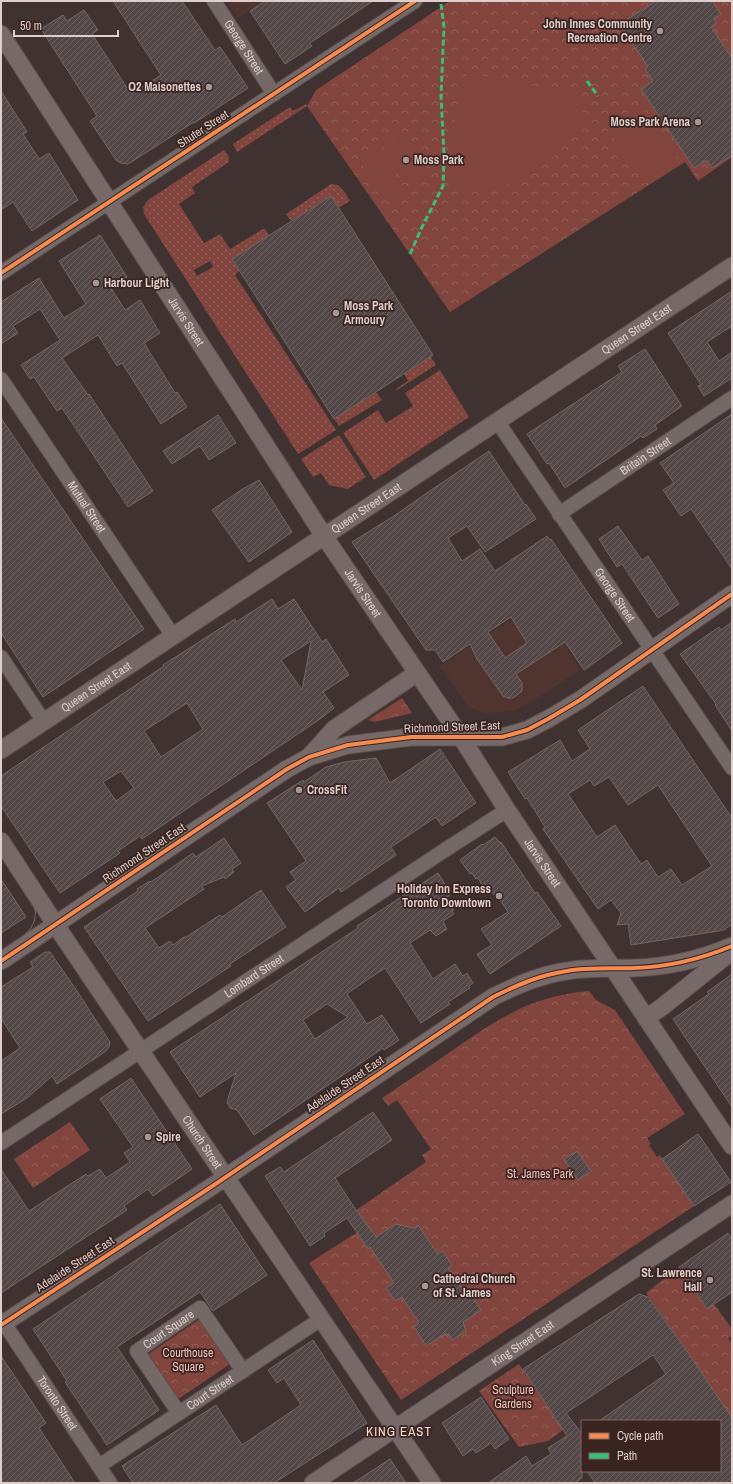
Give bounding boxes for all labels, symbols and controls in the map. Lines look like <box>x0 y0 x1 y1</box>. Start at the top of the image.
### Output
scale bar <box>14 12 118 38</box>
place label: John Innes Community Recreation Centre <box>543 16 653 46</box>
street label: George Street <box>220 17 267 78</box>
text: 50 m <box>20 18 42 34</box>
marker: John Innes Community Recreation Centre <box>655 26 665 36</box>
place label: O2 Maisonettes <box>128 79 202 95</box>
marker: O2 Maisonettes <box>204 82 214 92</box>
street label: Shuter Street <box>174 106 232 152</box>
place label: Moss Park Arena <box>611 114 691 130</box>
marker: Moss Park Arena <box>693 117 703 127</box>
place label: Moss Park <box>414 152 464 168</box>
marker: Moss Park <box>401 155 411 165</box>
place label: Harbour Light <box>104 275 170 291</box>
marker: Harbour Light <box>91 278 101 288</box>
street label: Jarvis Street <box>164 294 208 349</box>
place label: Moss Park Armoury <box>344 298 394 328</box>
street label: Queen Street East <box>598 300 675 358</box>
marker: Moss Park Armoury <box>331 308 341 318</box>
street label: Britain Street <box>617 433 674 479</box>
street label: Mutual Street <box>64 478 110 536</box>
street label: Queen Street East <box>328 479 405 537</box>
street label: George Street <box>591 565 639 625</box>
street label: Jarvis Street <box>341 566 385 621</box>
street label: Queen Street East <box>58 658 135 716</box>
street label: Richmond Street East <box>404 717 501 737</box>
place label: CrossFit <box>307 782 348 798</box>
marker: CrossFit <box>294 785 304 795</box>
street label: Richmond Street East <box>100 819 189 887</box>
street label: Jarvis Street <box>520 835 565 890</box>
place label: Holiday Inn Express Toronto Downtown <box>397 881 492 911</box>
marker: Holiday Inn Express Toronto Downtown <box>494 891 504 901</box>
street label: Lombard Street <box>221 951 287 1002</box>
street label: Adelaide Street East <box>302 1052 387 1116</box>
street label: Church Street <box>178 1112 226 1172</box>
place label: Spire <box>156 1129 181 1145</box>
marker: Spire <box>143 1132 153 1142</box>
park label: St. James Park <box>507 1166 573 1182</box>
street label: Adelaide Street East <box>32 1233 117 1296</box>
place label: St. Lawrence Hall <box>641 1265 703 1295</box>
place label: Cathedral Church of St. James <box>433 1271 516 1301</box>
marker: St. Lawrence Hall <box>705 1275 715 1285</box>
marker: Cathedral Church of St. James <box>420 1281 430 1291</box>
street label: Court Square <box>140 1306 197 1353</box>
street label: King Street East <box>488 1317 557 1370</box>
park label: Courthouse Square <box>163 1345 213 1375</box>
street label: Court Street <box>183 1371 237 1414</box>
street label: Toronto Street <box>33 1373 81 1433</box>
park label: Sculpture Gardens <box>492 1382 534 1412</box>
legend <box>581 1420 721 1472</box>
district label: KING EAST <box>366 1423 432 1440</box>
text: Cycle path <box>617 1428 664 1444</box>
text: Path <box>617 1448 637 1464</box>

